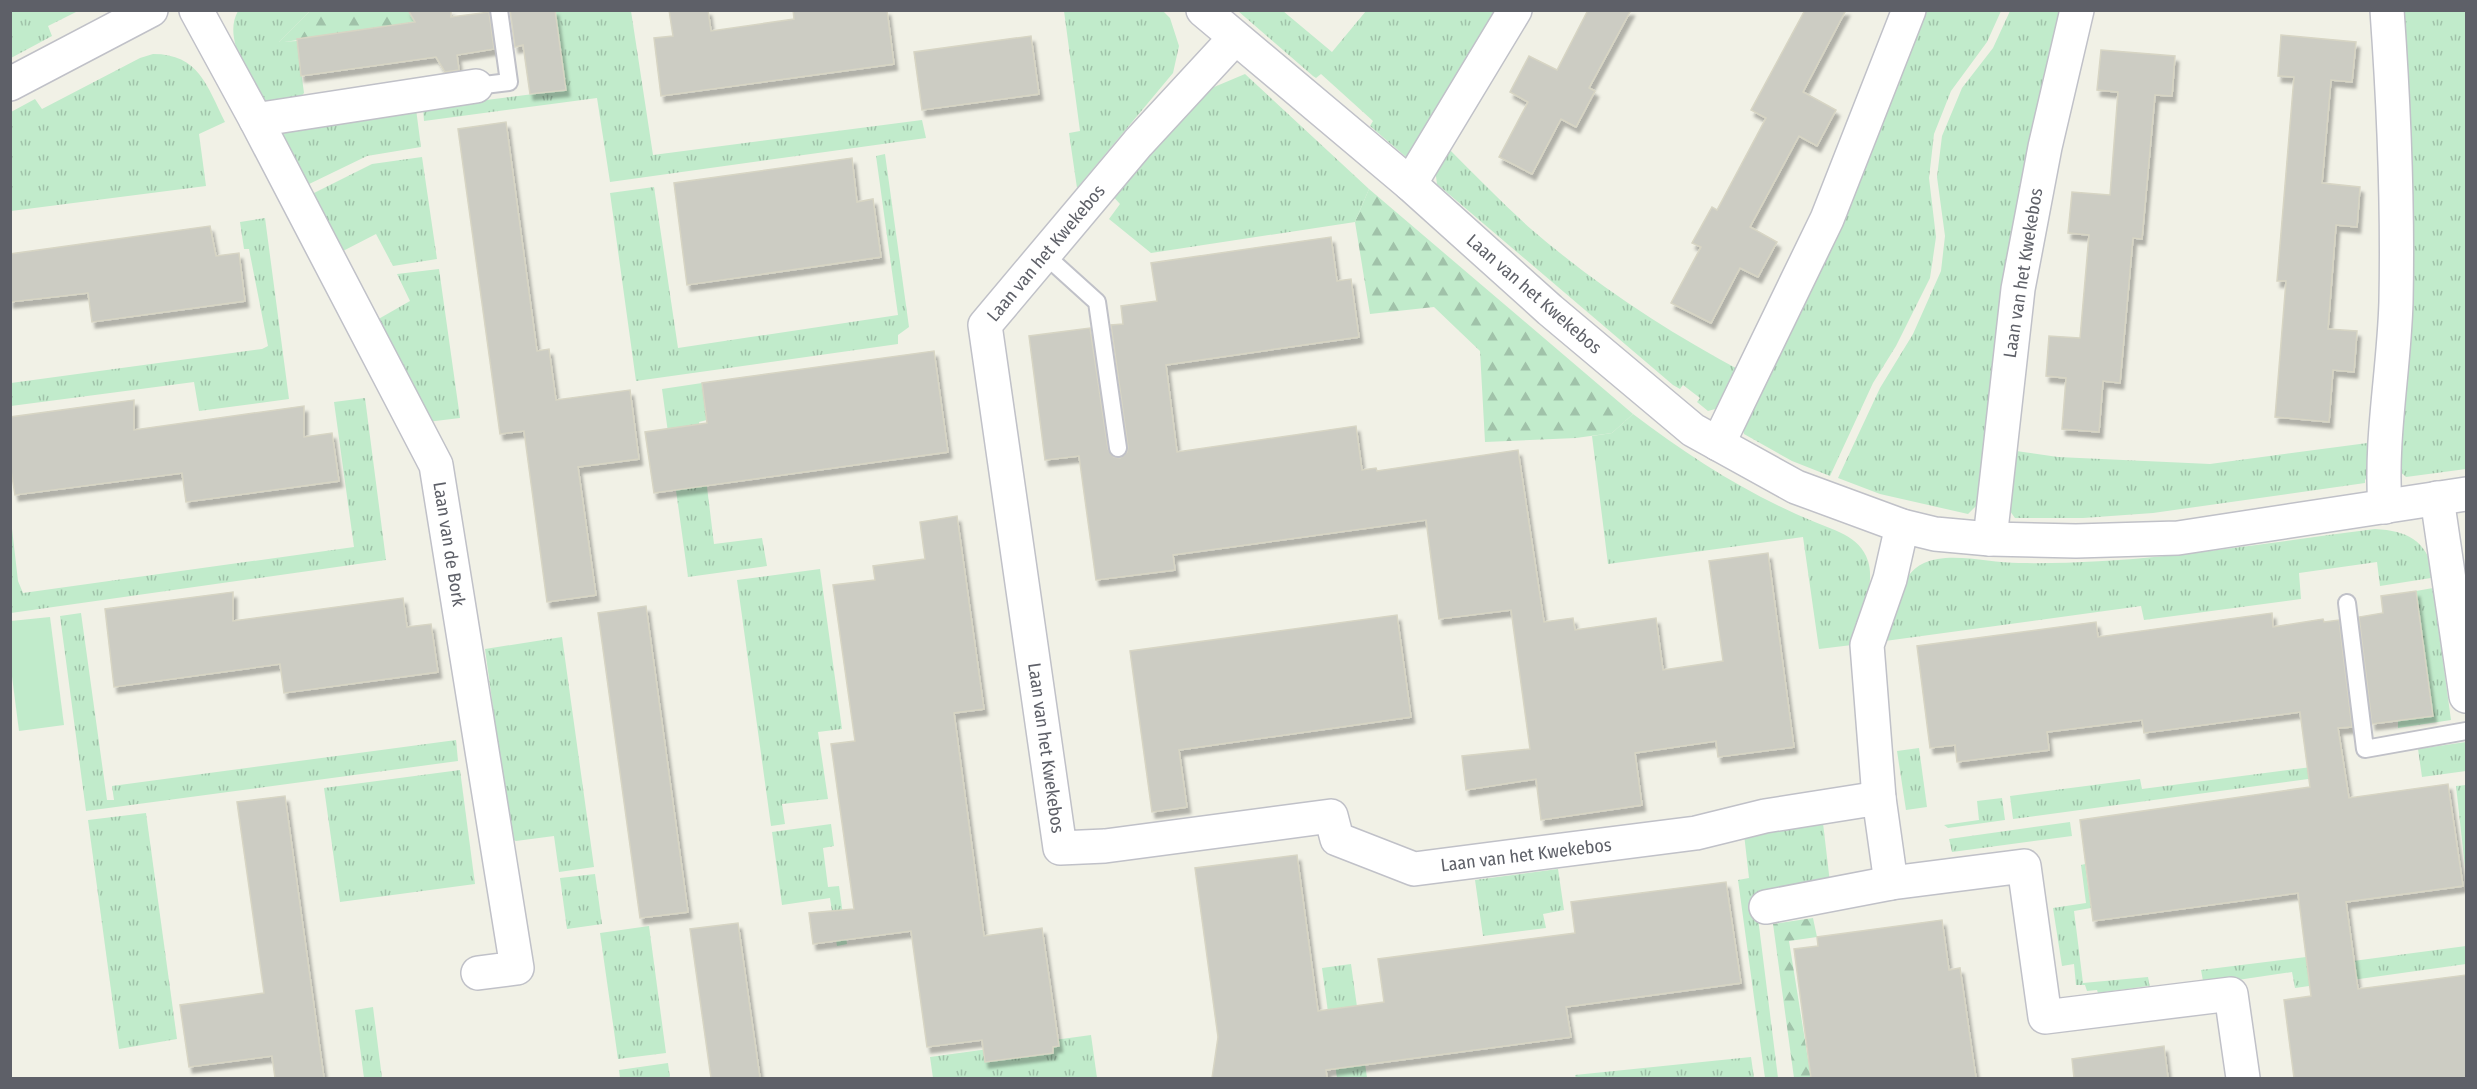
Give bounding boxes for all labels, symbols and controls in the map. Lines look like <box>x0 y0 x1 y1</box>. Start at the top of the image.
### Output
street label: Laan van het Kwekebos <box>982 180 1110 326</box>
street label: Laan van het Kwekebos <box>1999 186 2047 360</box>
street label: Laan van het Kwekebos <box>1462 229 1606 359</box>
street label: Laan van de Bork <box>428 480 470 609</box>
street label: Laan van het Kwekebos <box>1023 661 1069 835</box>
street label: Laan van het Kwekebos <box>1439 834 1613 876</box>

